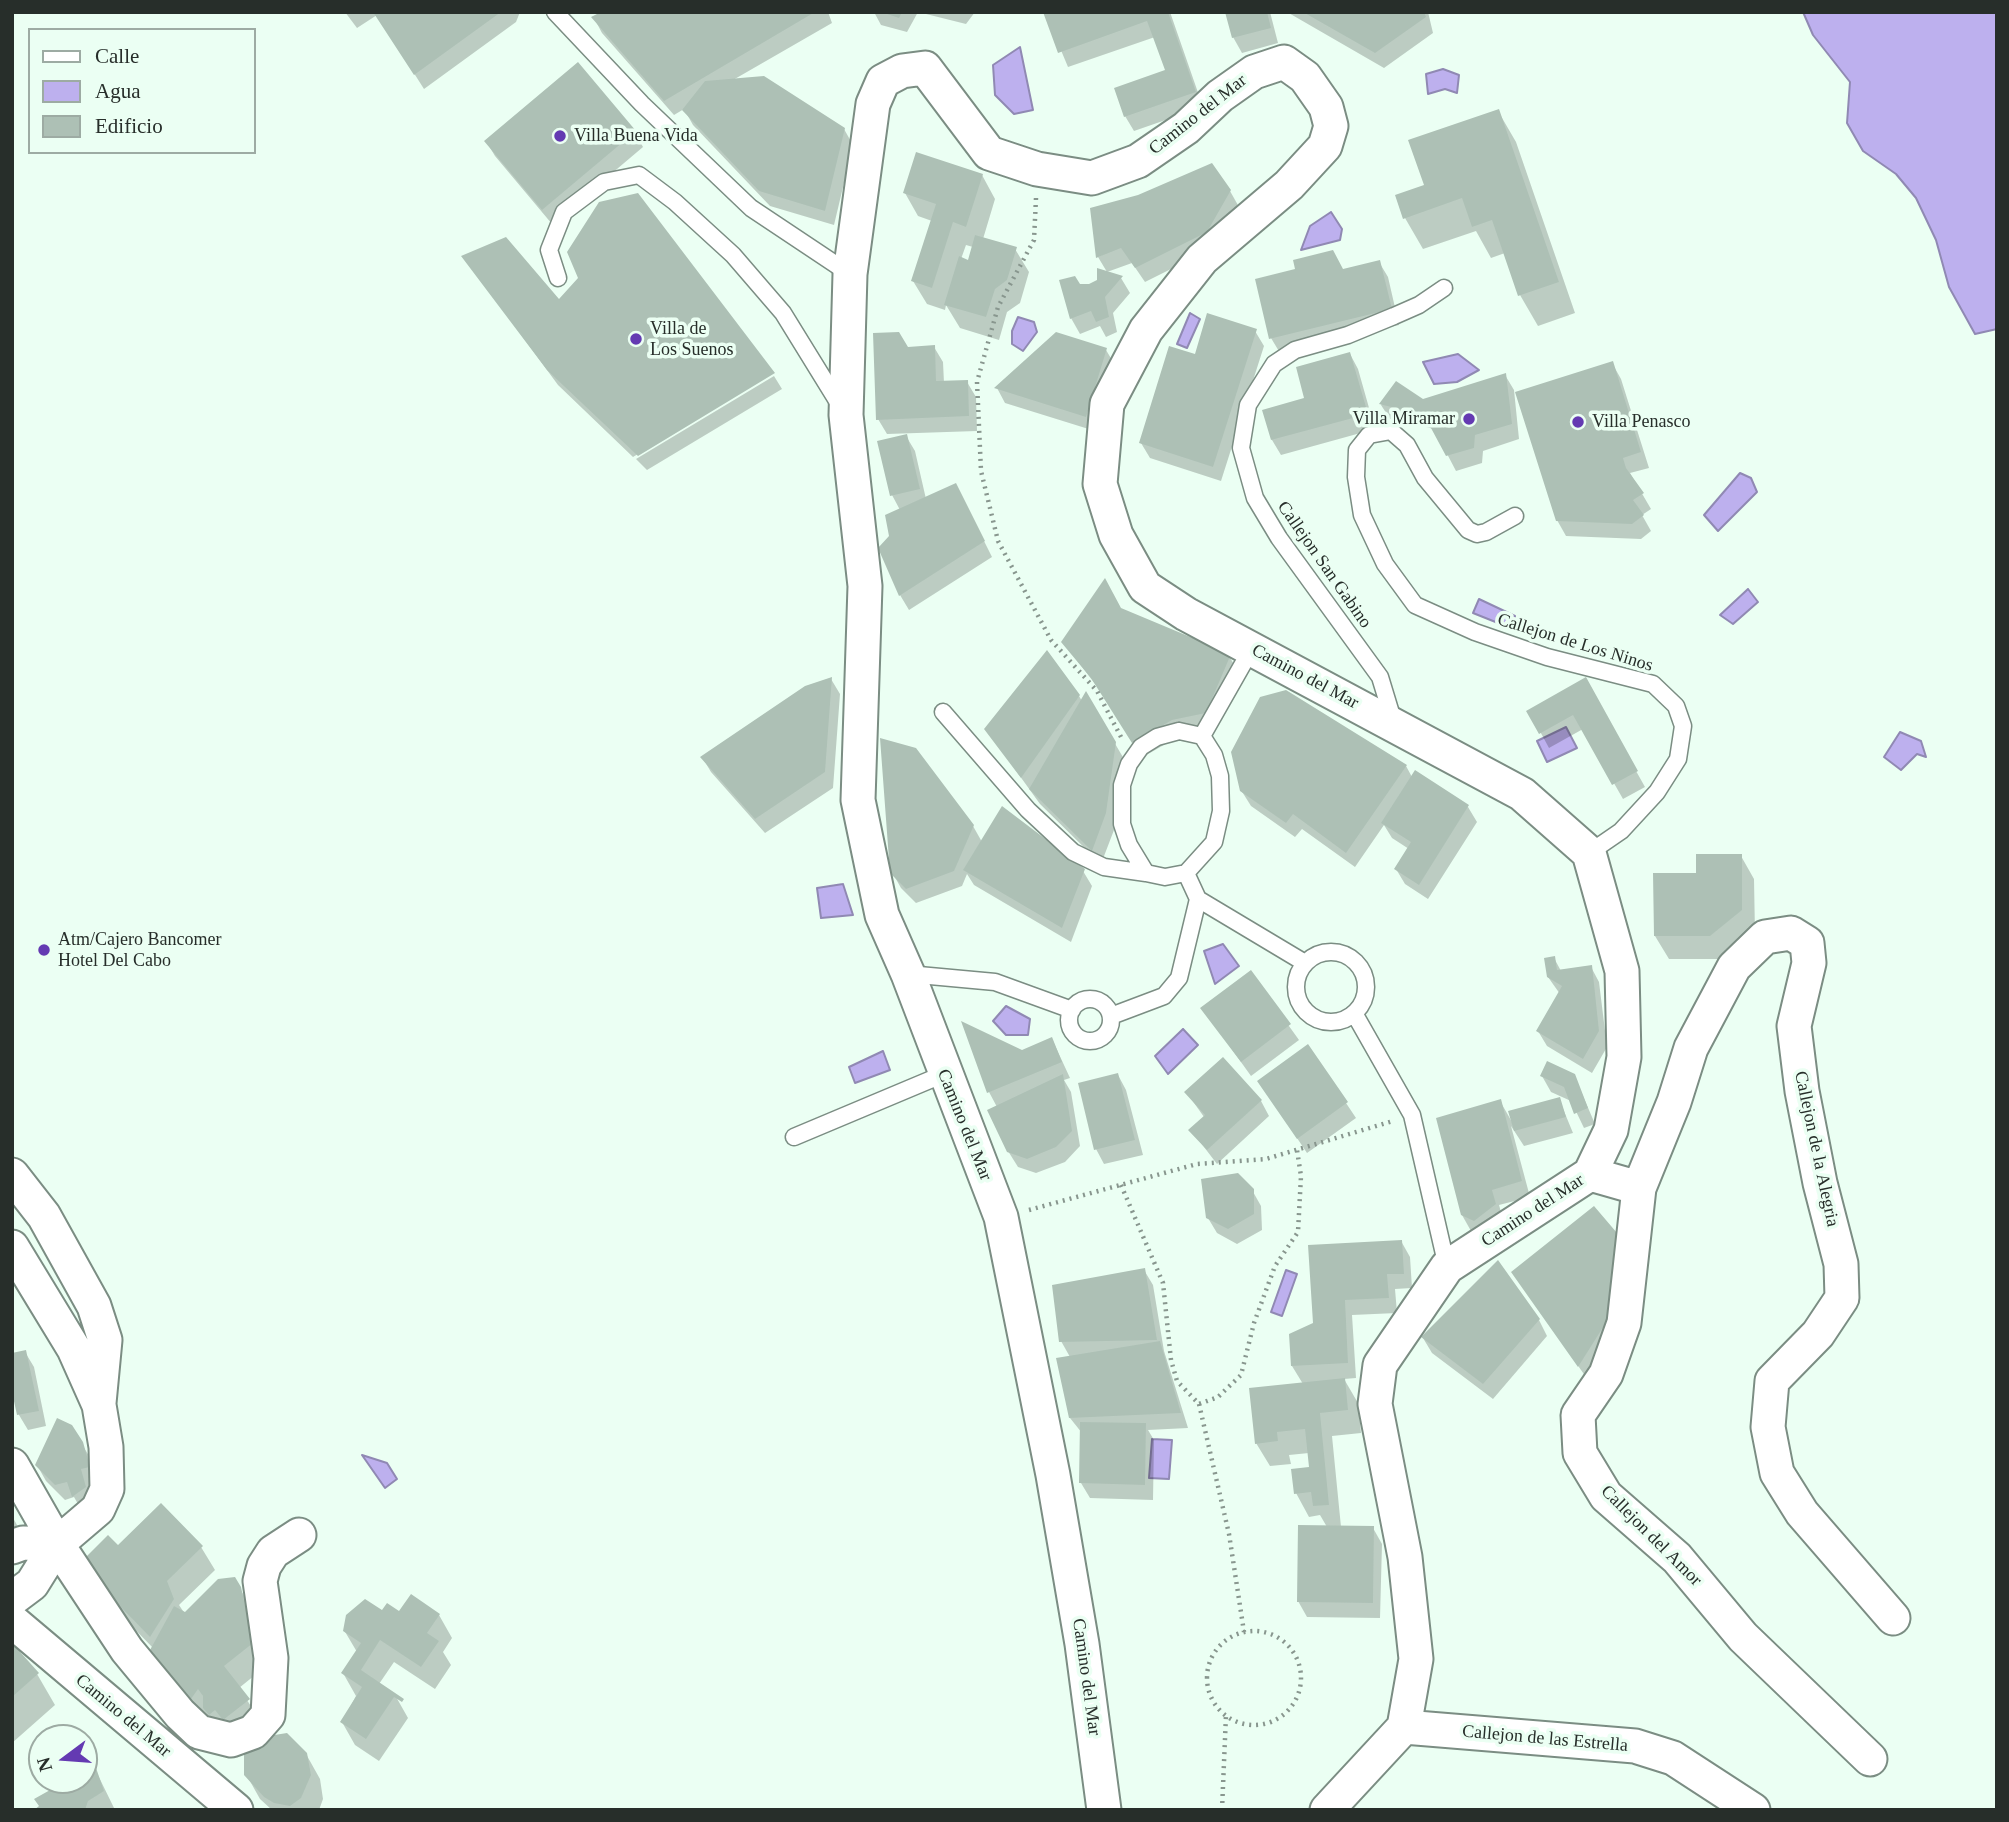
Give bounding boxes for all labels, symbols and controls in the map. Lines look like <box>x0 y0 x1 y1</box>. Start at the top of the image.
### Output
legend <box>28 28 256 154</box>
text: Calle <box>95 44 139 68</box>
street label: Camino del Mar <box>1145 70 1251 160</box>
text: Agua <box>95 79 141 103</box>
text: Edificio <box>95 114 163 138</box>
place label: Villa Buena Vida <box>574 125 698 147</box>
marker: Villa Buena Vida <box>552 128 568 144</box>
place label: Villa de Los Suenos <box>650 318 734 360</box>
marker: Villa de Los Suenos <box>628 331 644 347</box>
place label: Villa Miramar <box>1353 408 1455 430</box>
marker: Villa Miramar <box>1461 411 1477 427</box>
place label: Villa Penasco <box>1592 411 1690 433</box>
marker: Villa Penasco <box>1570 414 1586 430</box>
street label: Callejon San Gabino <box>1272 497 1376 633</box>
street label: Callejon de Los Ninos <box>1495 609 1655 677</box>
street label: Camino del Mar <box>1248 640 1362 714</box>
place label: Atm/Cajero Bancomer Hotel Del Cabo <box>58 929 221 972</box>
marker: Atm/Cajero Bancomer Hotel Del Cabo <box>36 942 52 958</box>
street label: Camino del Mar <box>932 1066 996 1184</box>
street label: Callejon de la Alegria <box>1789 1069 1843 1229</box>
street label: Camino del Mar <box>1478 1170 1588 1252</box>
street label: Callejon del Amor <box>1596 1481 1706 1591</box>
street label: Camino del Mar <box>1067 1617 1105 1737</box>
street label: Camino del Mar <box>71 1670 175 1762</box>
street label: Callejon de las Estrella <box>1461 1721 1629 1757</box>
north arrow <box>28 1724 98 1794</box>
text: N <box>32 1755 56 1774</box>

